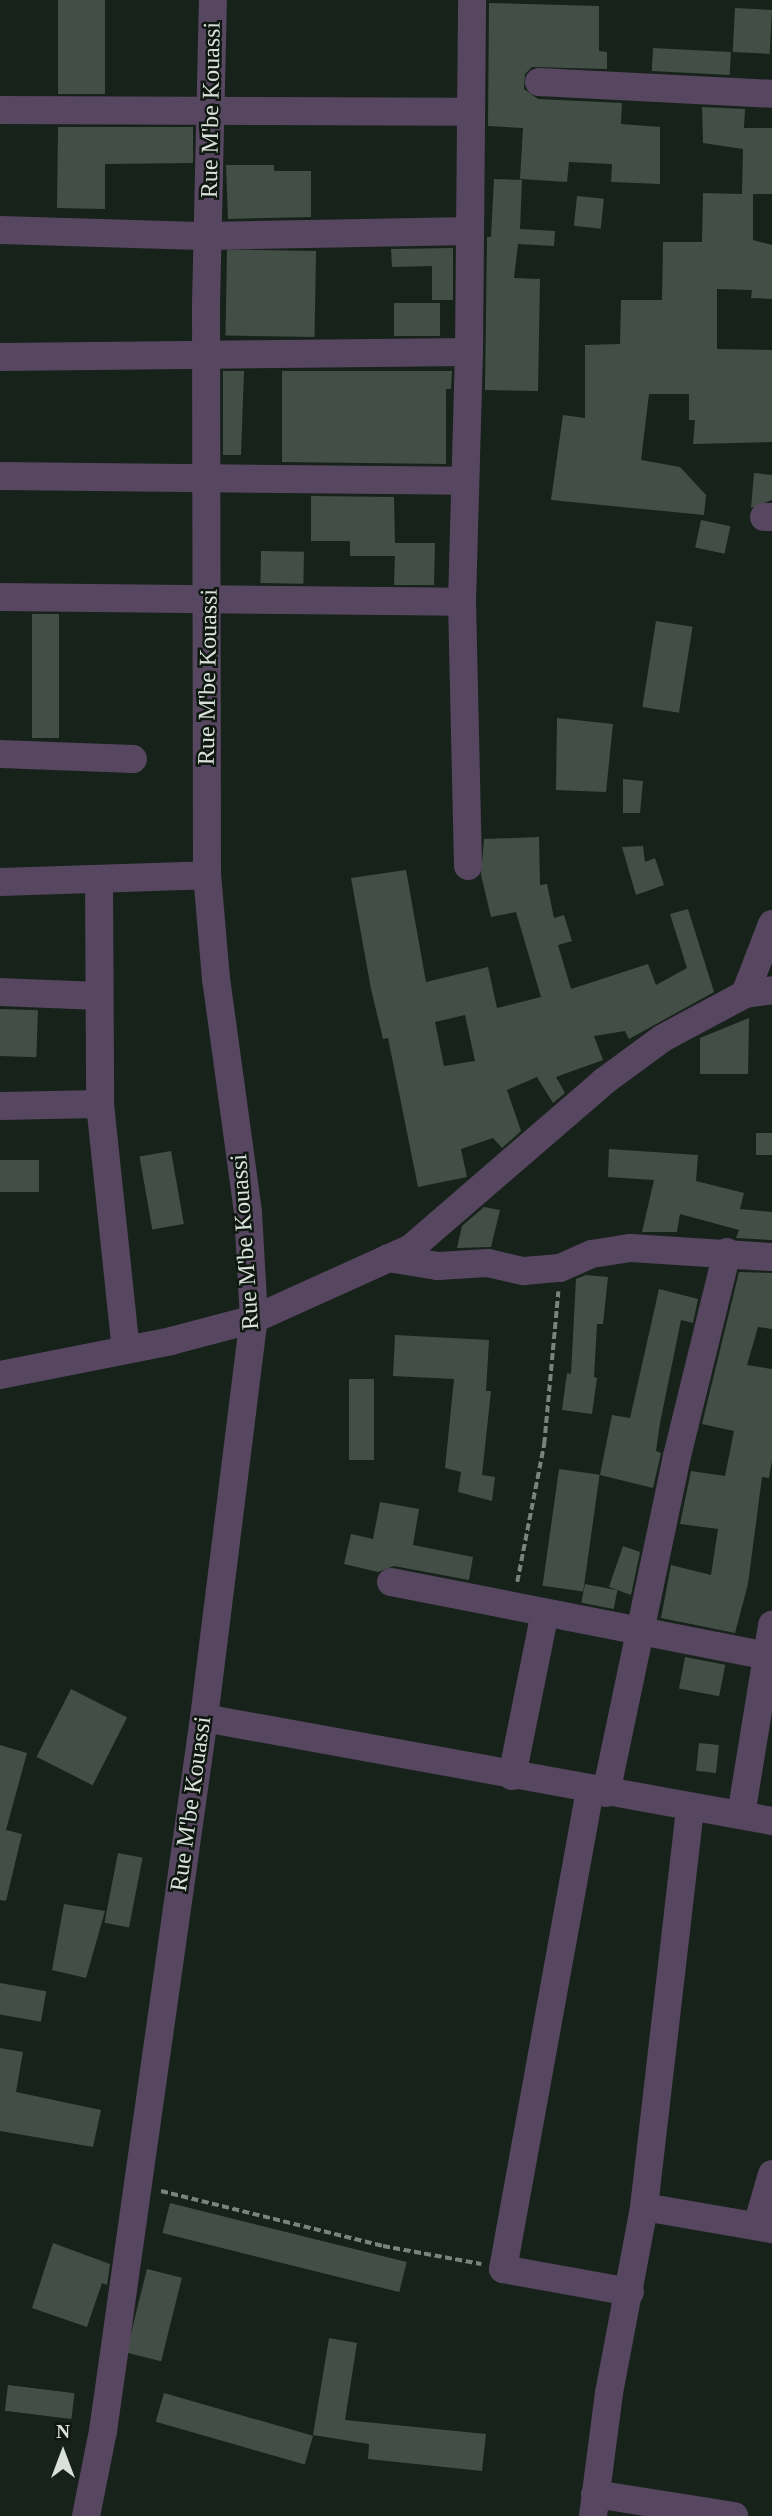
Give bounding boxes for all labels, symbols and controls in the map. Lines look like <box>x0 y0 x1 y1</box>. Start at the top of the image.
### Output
street label: Rue M'be Kouassi <box>195 22 227 198</box>
street label: Rue M'be Kouassi <box>192 589 224 765</box>
street label: Rue M'be Kouassi <box>224 1153 266 1331</box>
street label: Rue M'be Kouassi <box>164 1715 218 1893</box>
north arrow <box>28 2418 98 2488</box>
text: N <box>56 2421 70 2442</box>

